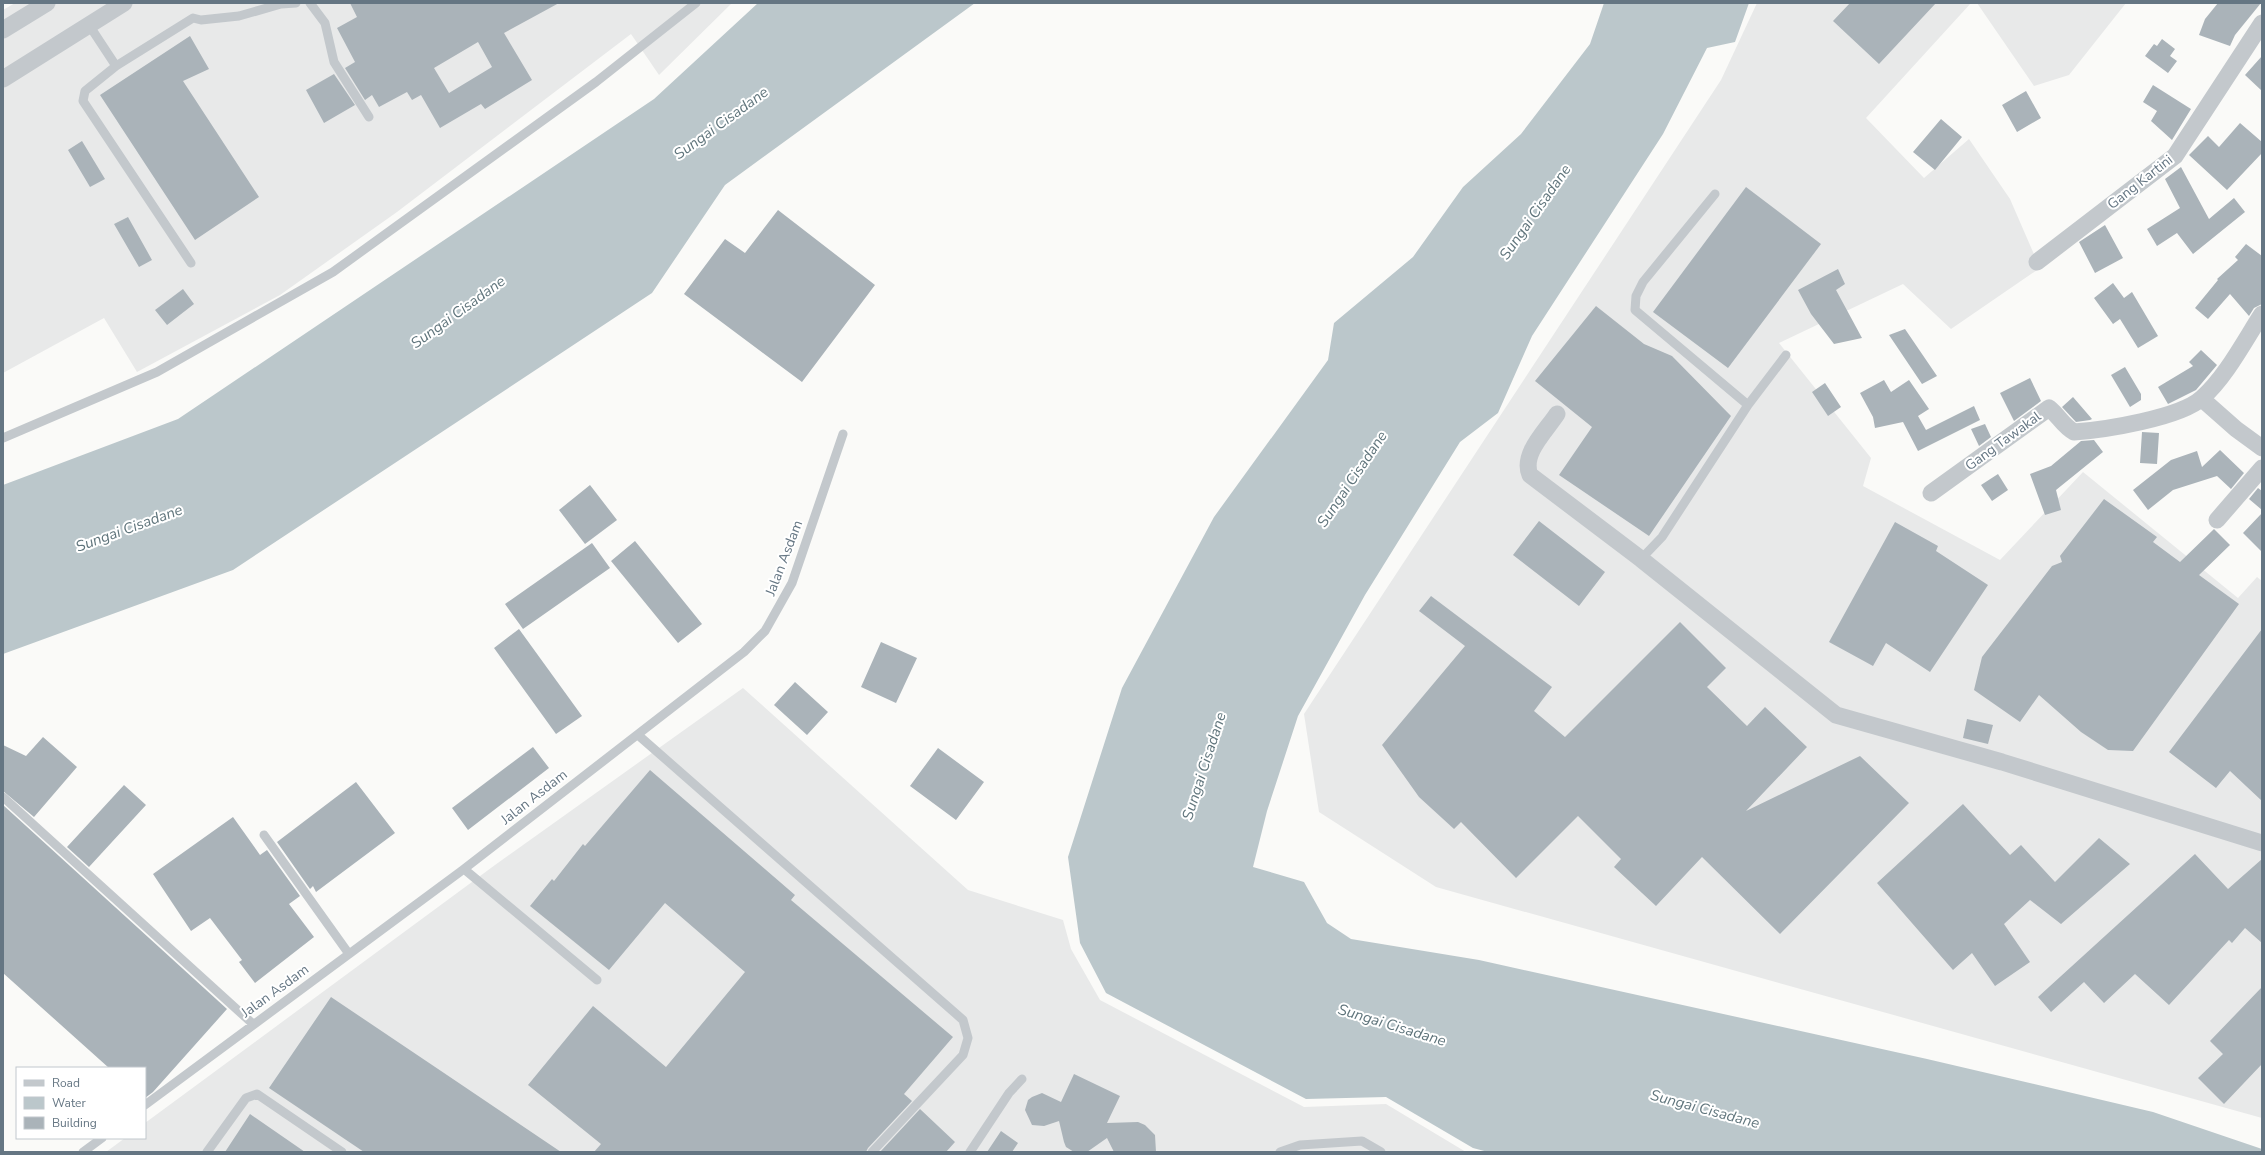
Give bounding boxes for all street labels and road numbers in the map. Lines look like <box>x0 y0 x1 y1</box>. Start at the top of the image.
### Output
street label: Gang Kartini <box>2103 150 2177 214</box>
street label: Gang Tawakal <box>1961 406 2046 475</box>
street label: Jalan Asdam <box>761 517 807 599</box>
street label: Jalan Asdam <box>496 765 571 830</box>
street label: Jalan Asdam <box>236 960 313 1023</box>

